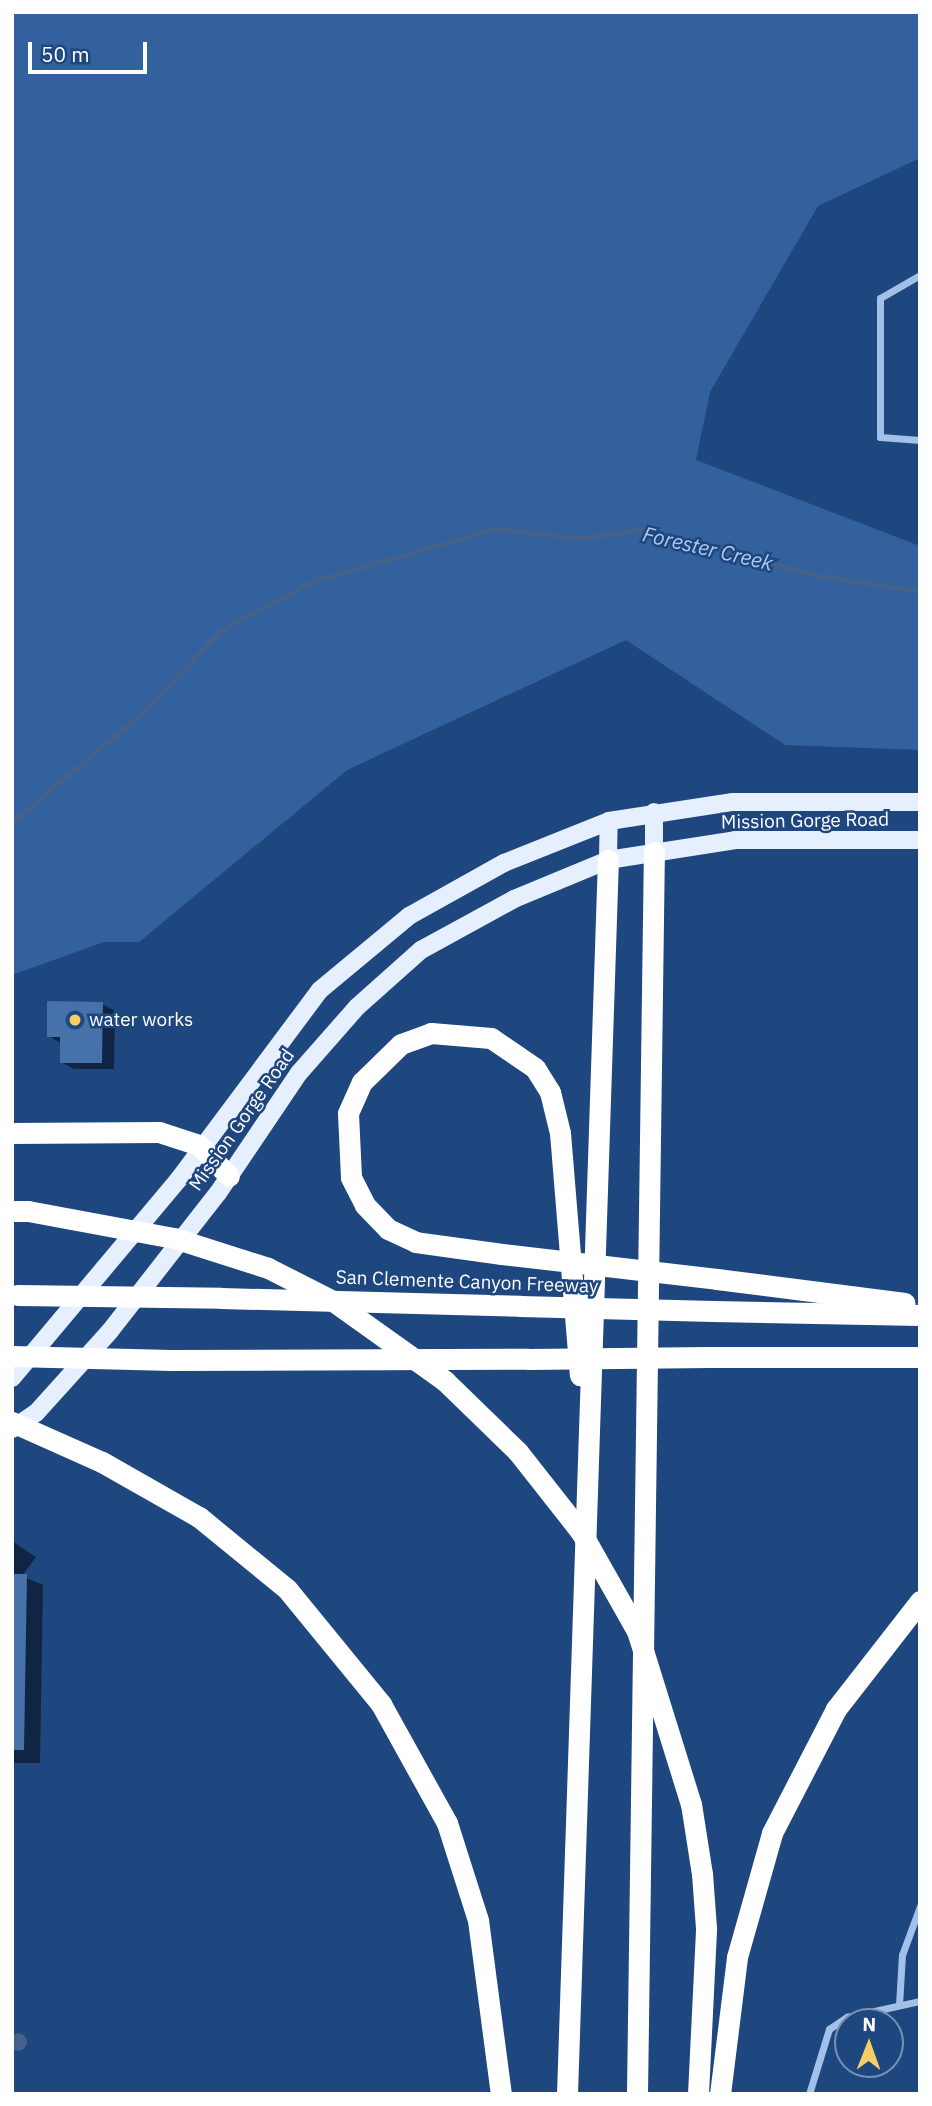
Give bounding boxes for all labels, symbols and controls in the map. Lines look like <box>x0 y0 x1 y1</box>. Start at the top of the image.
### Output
scale bar <box>32 28 150 72</box>
text: 50 m <box>41 40 90 68</box>
water label: Forester Creek <box>641 521 775 575</box>
street label: Mission Gorge Road <box>721 808 889 834</box>
place label: water works <box>89 1009 193 1031</box>
marker: water works <box>67 1012 83 1028</box>
street label: Mission Gorge Road <box>184 1045 300 1195</box>
street label: San Clemente Canyon Freeway <box>335 1266 599 1298</box>
north arrow <box>834 2008 904 2078</box>
text: N <box>862 2012 876 2036</box>

